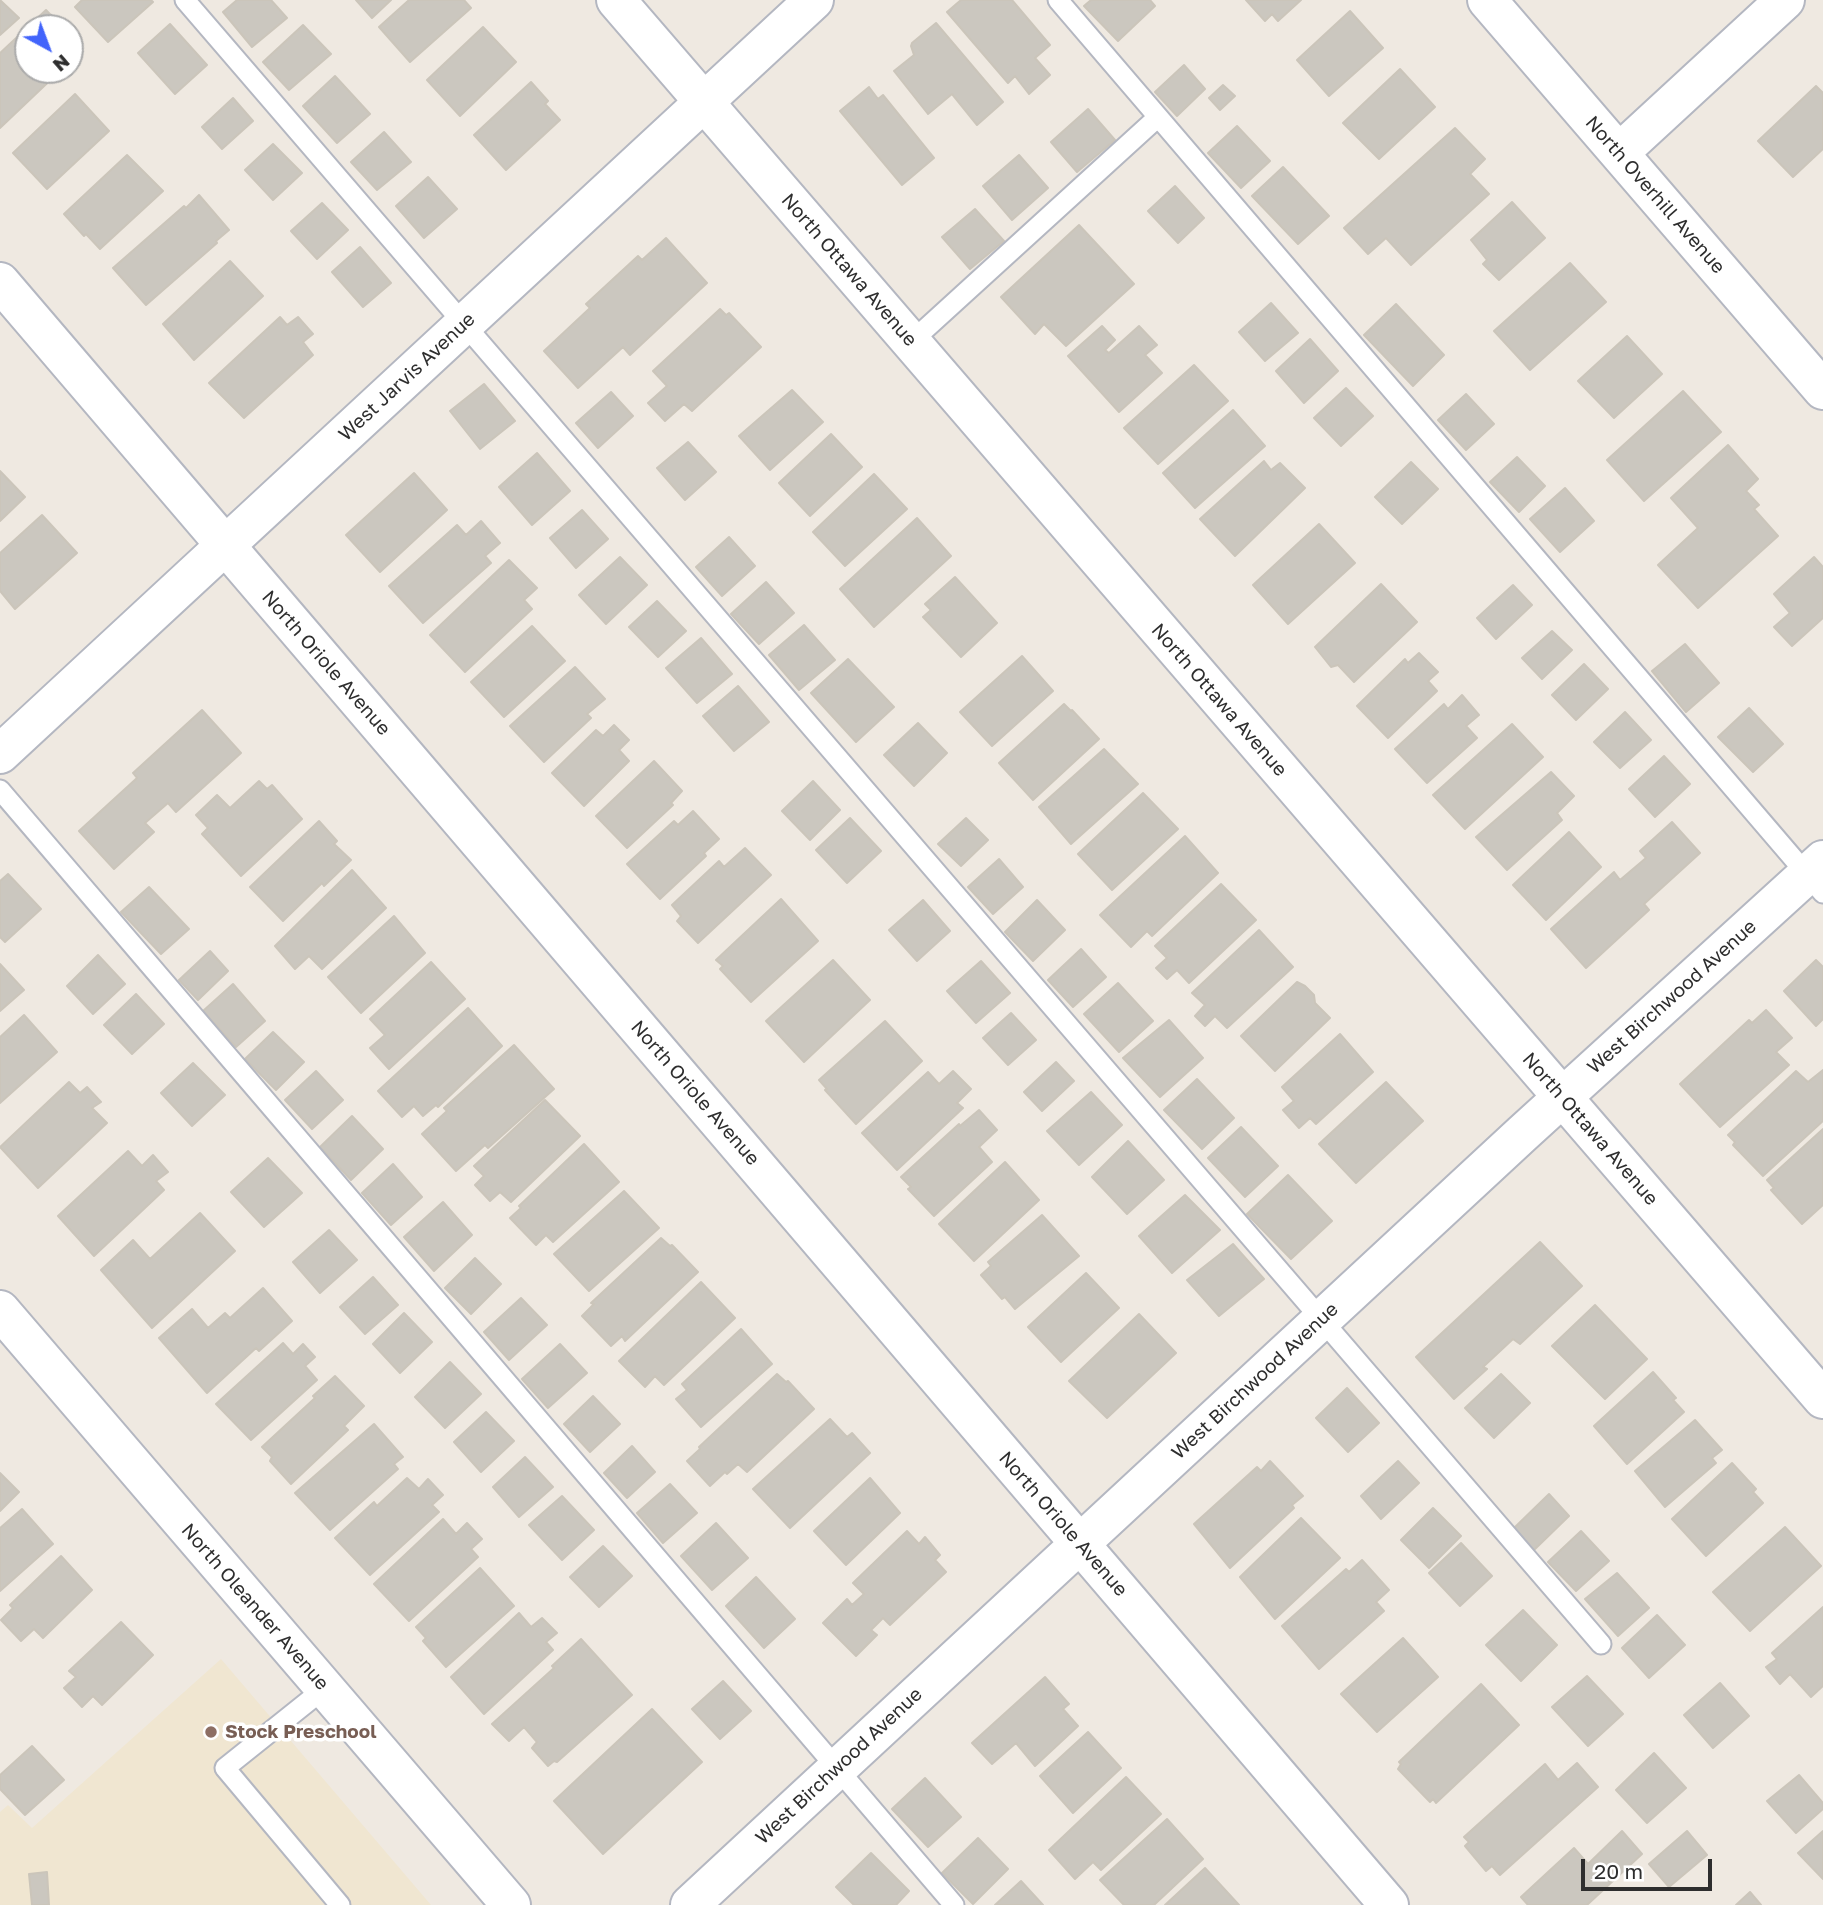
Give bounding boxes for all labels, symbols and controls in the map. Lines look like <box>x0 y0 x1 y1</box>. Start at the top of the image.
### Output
north arrow <box>14 14 84 84</box>
text: N <box>49 50 75 77</box>
street label: North Overhill Avenue <box>1580 112 1730 278</box>
street label: North Ottawa Avenue <box>776 189 922 351</box>
street label: West Jarvis Avenue <box>334 308 480 446</box>
street label: North Oriole Avenue <box>257 586 395 740</box>
street label: North Ottawa Avenue <box>1146 619 1292 781</box>
street label: West Birchwood Avenue <box>1583 915 1761 1079</box>
street label: North Oriole Avenue <box>626 1016 764 1170</box>
street label: North Ottawa Avenue <box>1517 1048 1663 1210</box>
street label: West Birchwood Avenue <box>1167 1298 1343 1464</box>
street label: North Oriole Avenue <box>994 1447 1132 1601</box>
street label: North Oleander Avenue <box>177 1519 333 1695</box>
street label: West Birchwood Avenue <box>751 1683 927 1849</box>
place label: Stock Preschool <box>225 1721 377 1743</box>
marker: Stock Preschool <box>203 1724 219 1740</box>
scale bar <box>1585 1846 1716 1890</box>
text: 20 m <box>1594 1858 1643 1884</box>

